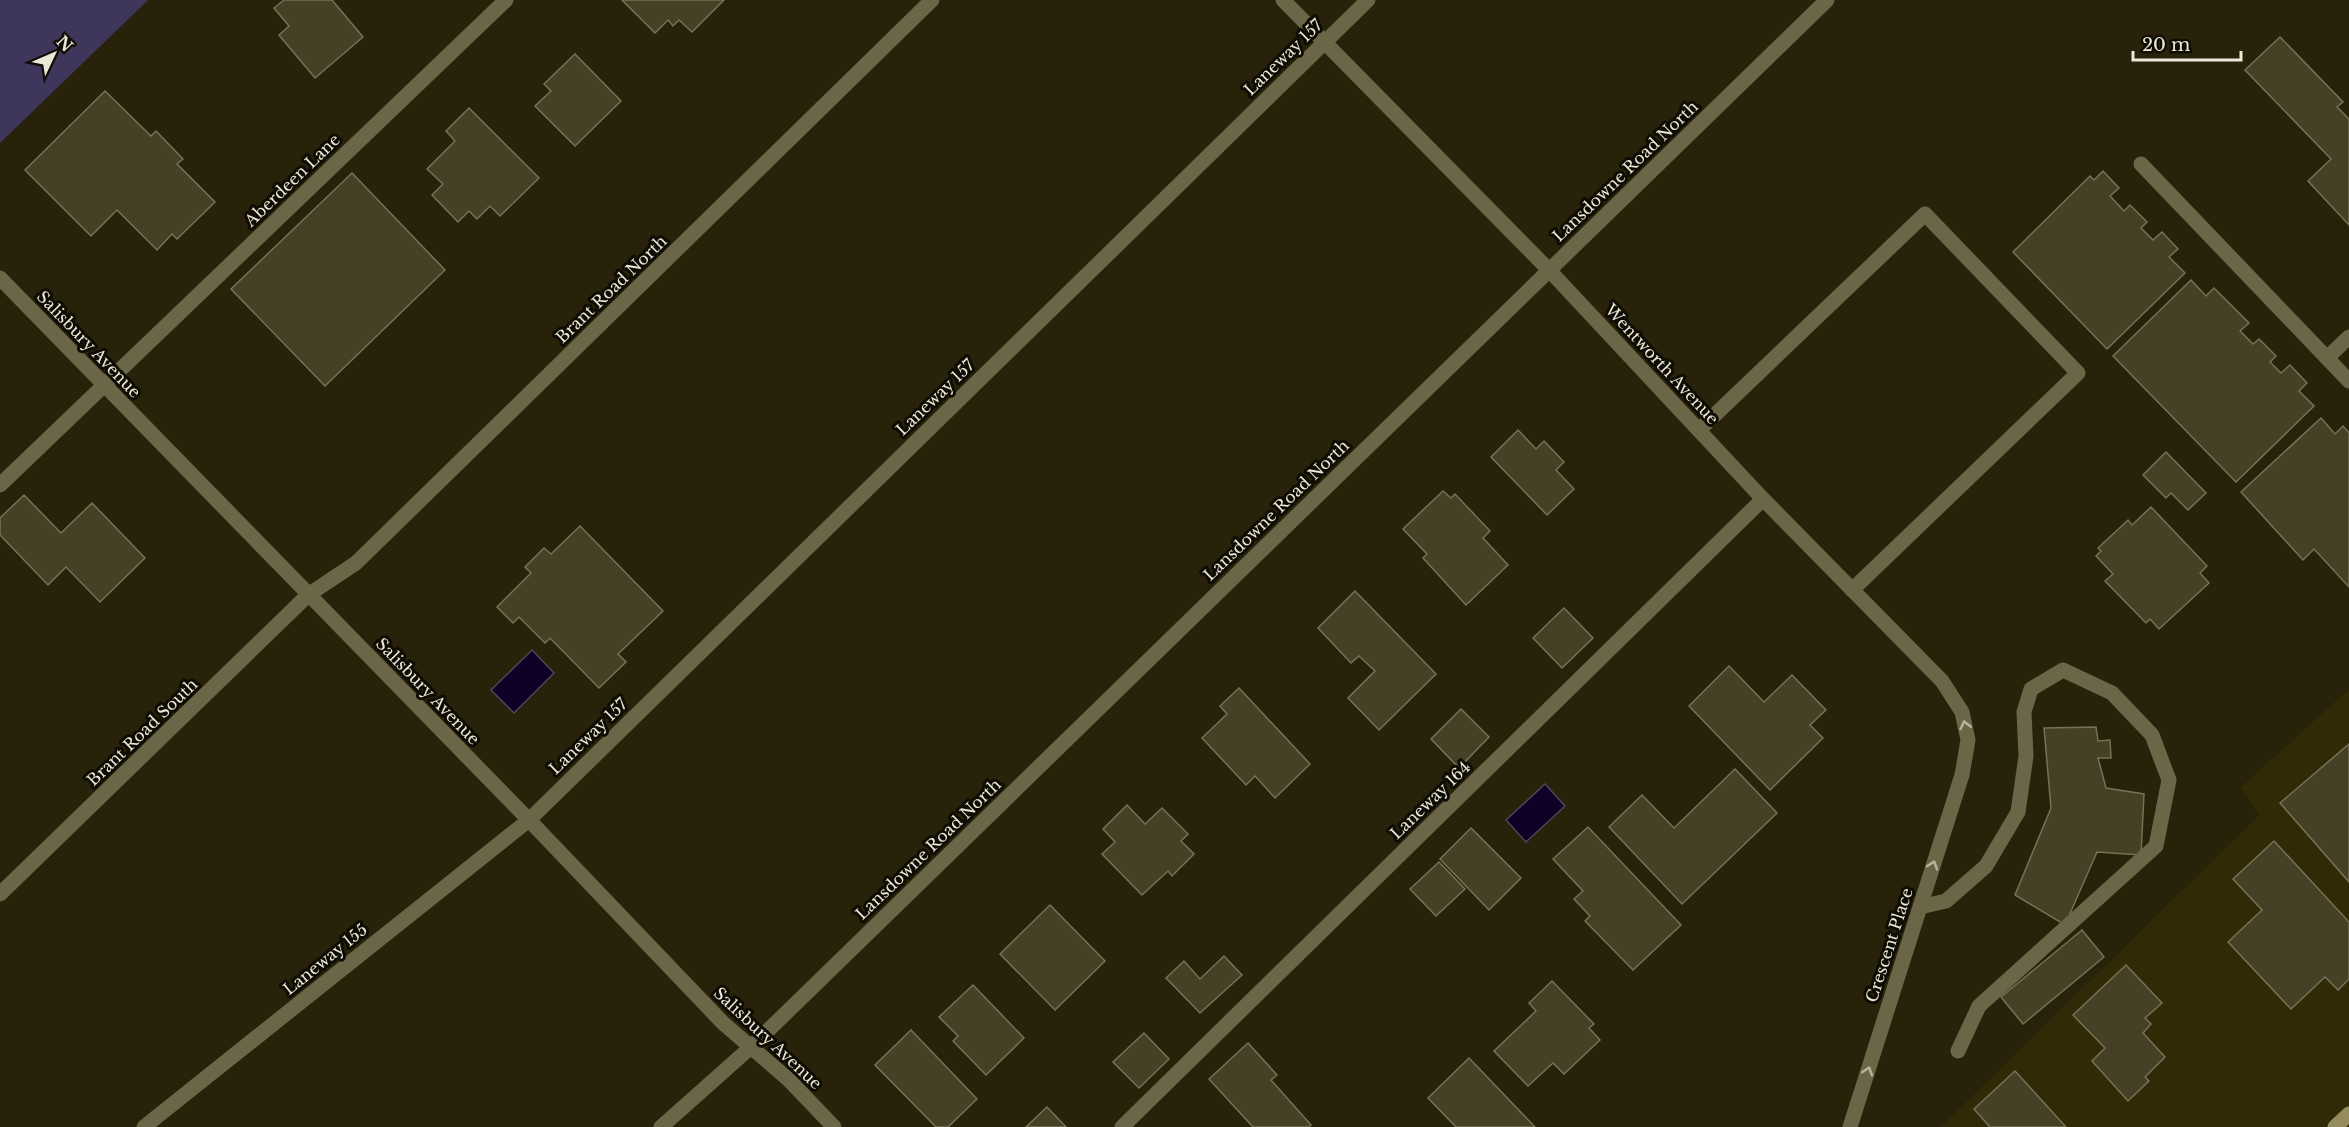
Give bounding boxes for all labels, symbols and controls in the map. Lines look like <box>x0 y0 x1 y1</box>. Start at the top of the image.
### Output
street label: Laneway 157 <box>1240 14 1327 99</box>
north arrow <box>24 24 84 84</box>
scale bar <box>2133 24 2241 62</box>
text: N <box>52 31 77 56</box>
text: 20 m <box>2142 34 2190 56</box>
street label: Lansdowne Road North <box>1548 96 1702 246</box>
street label: Aberdeen Lane <box>239 129 344 231</box>
street label: Brant Road North <box>551 231 671 347</box>
street label: Salisbury Avenue <box>33 287 145 401</box>
street label: Wentworth Avenue <box>1600 299 1723 428</box>
street label: Laneway 157 <box>892 354 979 439</box>
street label: Lansdowne Road North <box>1199 435 1353 585</box>
street label: Salisbury Avenue <box>372 634 484 748</box>
street label: Brant Road South <box>82 674 202 790</box>
street label: Laneway 157 <box>545 693 632 778</box>
one-way arrow <box>1959 721 1972 731</box>
street label: Laneway 164 <box>1386 757 1474 843</box>
street label: Lansdowne Road North <box>851 774 1005 924</box>
one-way arrow <box>1926 860 1938 871</box>
street label: Crescent Place <box>1861 885 1917 1005</box>
street label: Laneway 155 <box>279 919 371 999</box>
street label: Salisbury Avenue <box>710 983 826 1093</box>
one-way arrow <box>1861 1066 1873 1077</box>

